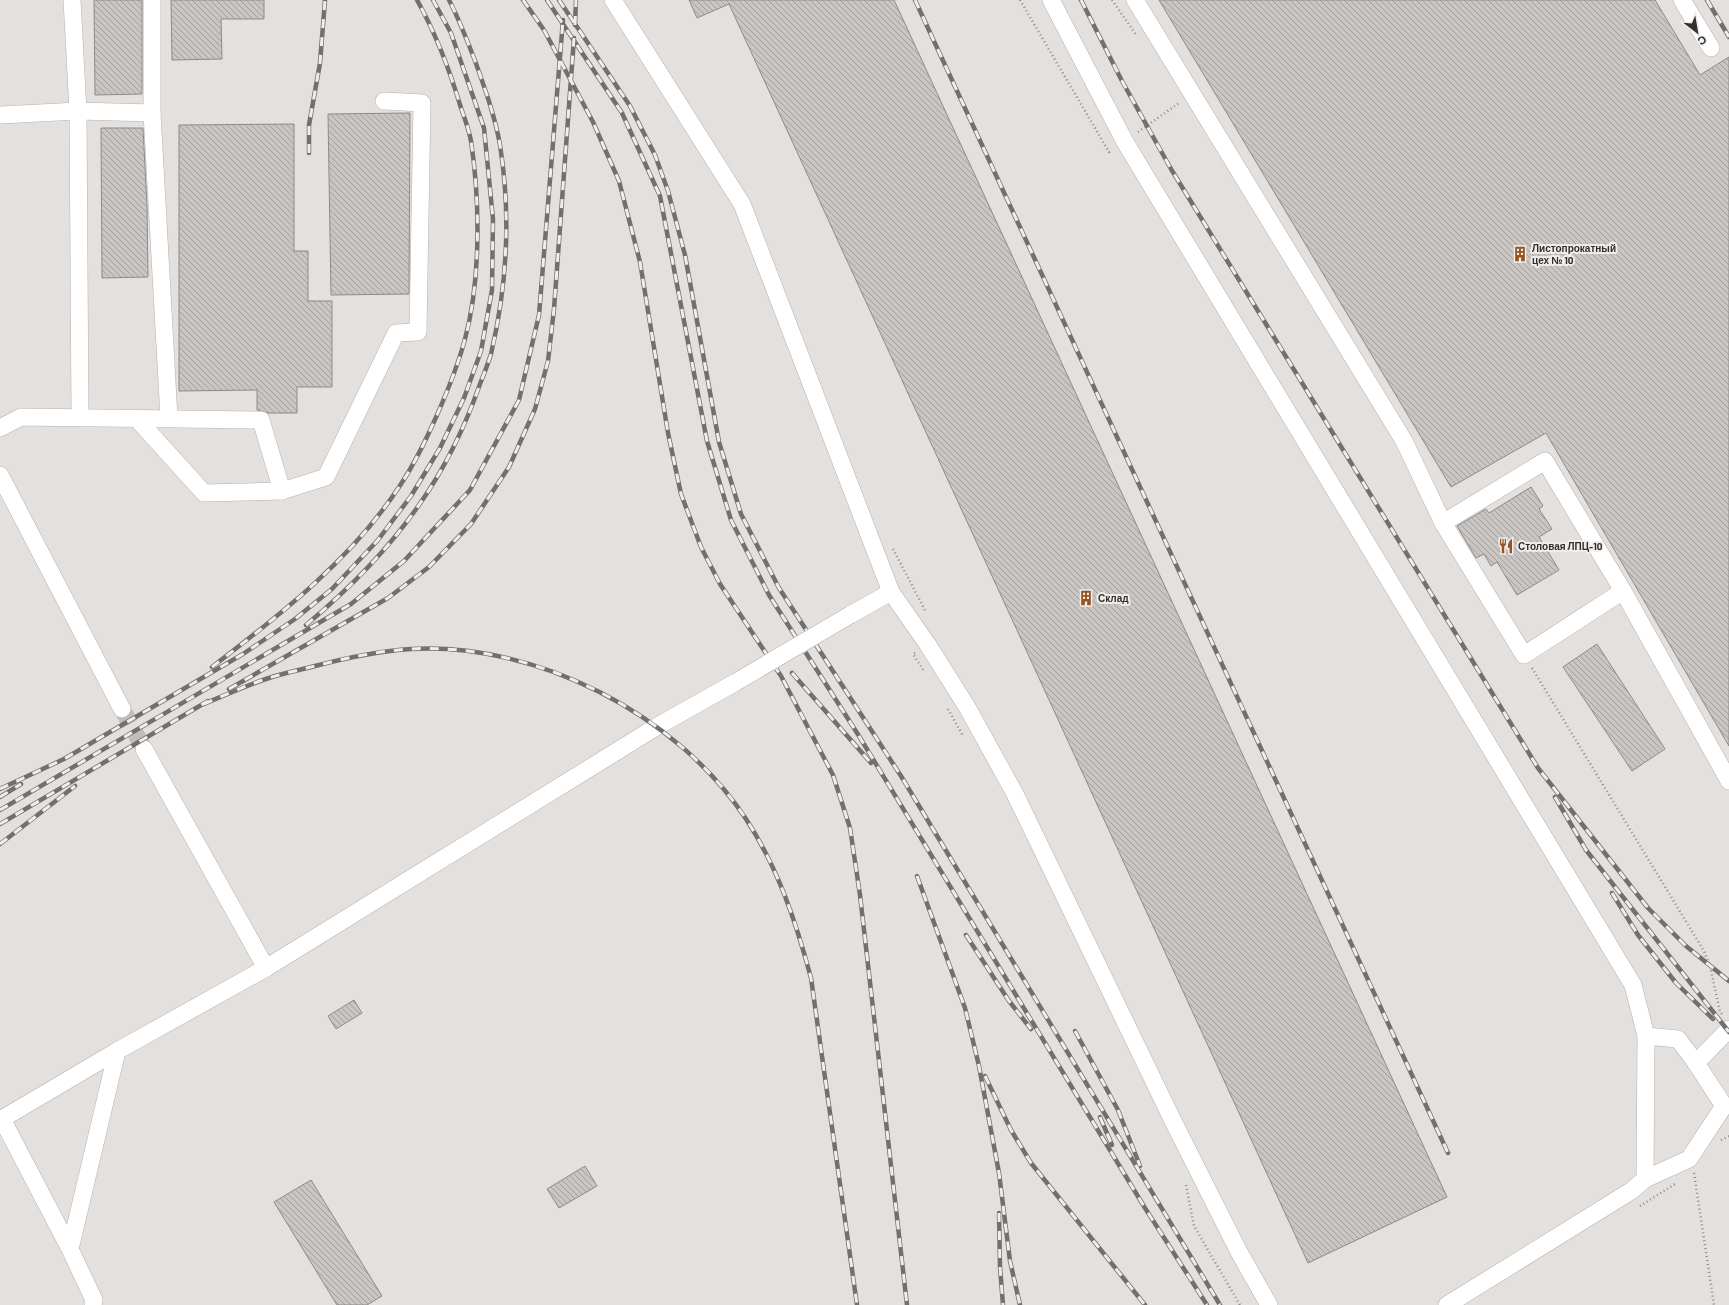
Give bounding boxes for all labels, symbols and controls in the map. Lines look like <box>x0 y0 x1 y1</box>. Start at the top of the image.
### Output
north arrow <box>1677 12 1717 52</box>
text: С <box>1696 33 1709 49</box>
place label: Листопрокатный цех № 10 <box>1532 242 1616 266</box>
building icon: Листопрокатный цех № 10 <box>1511 245 1529 263</box>
restaurant icon: Столовая ЛПЦ-10 <box>1497 537 1515 555</box>
place label: Столовая ЛПЦ-10 <box>1518 540 1603 552</box>
building icon: Склад <box>1077 589 1095 607</box>
place label: Склад <box>1098 592 1129 604</box>

